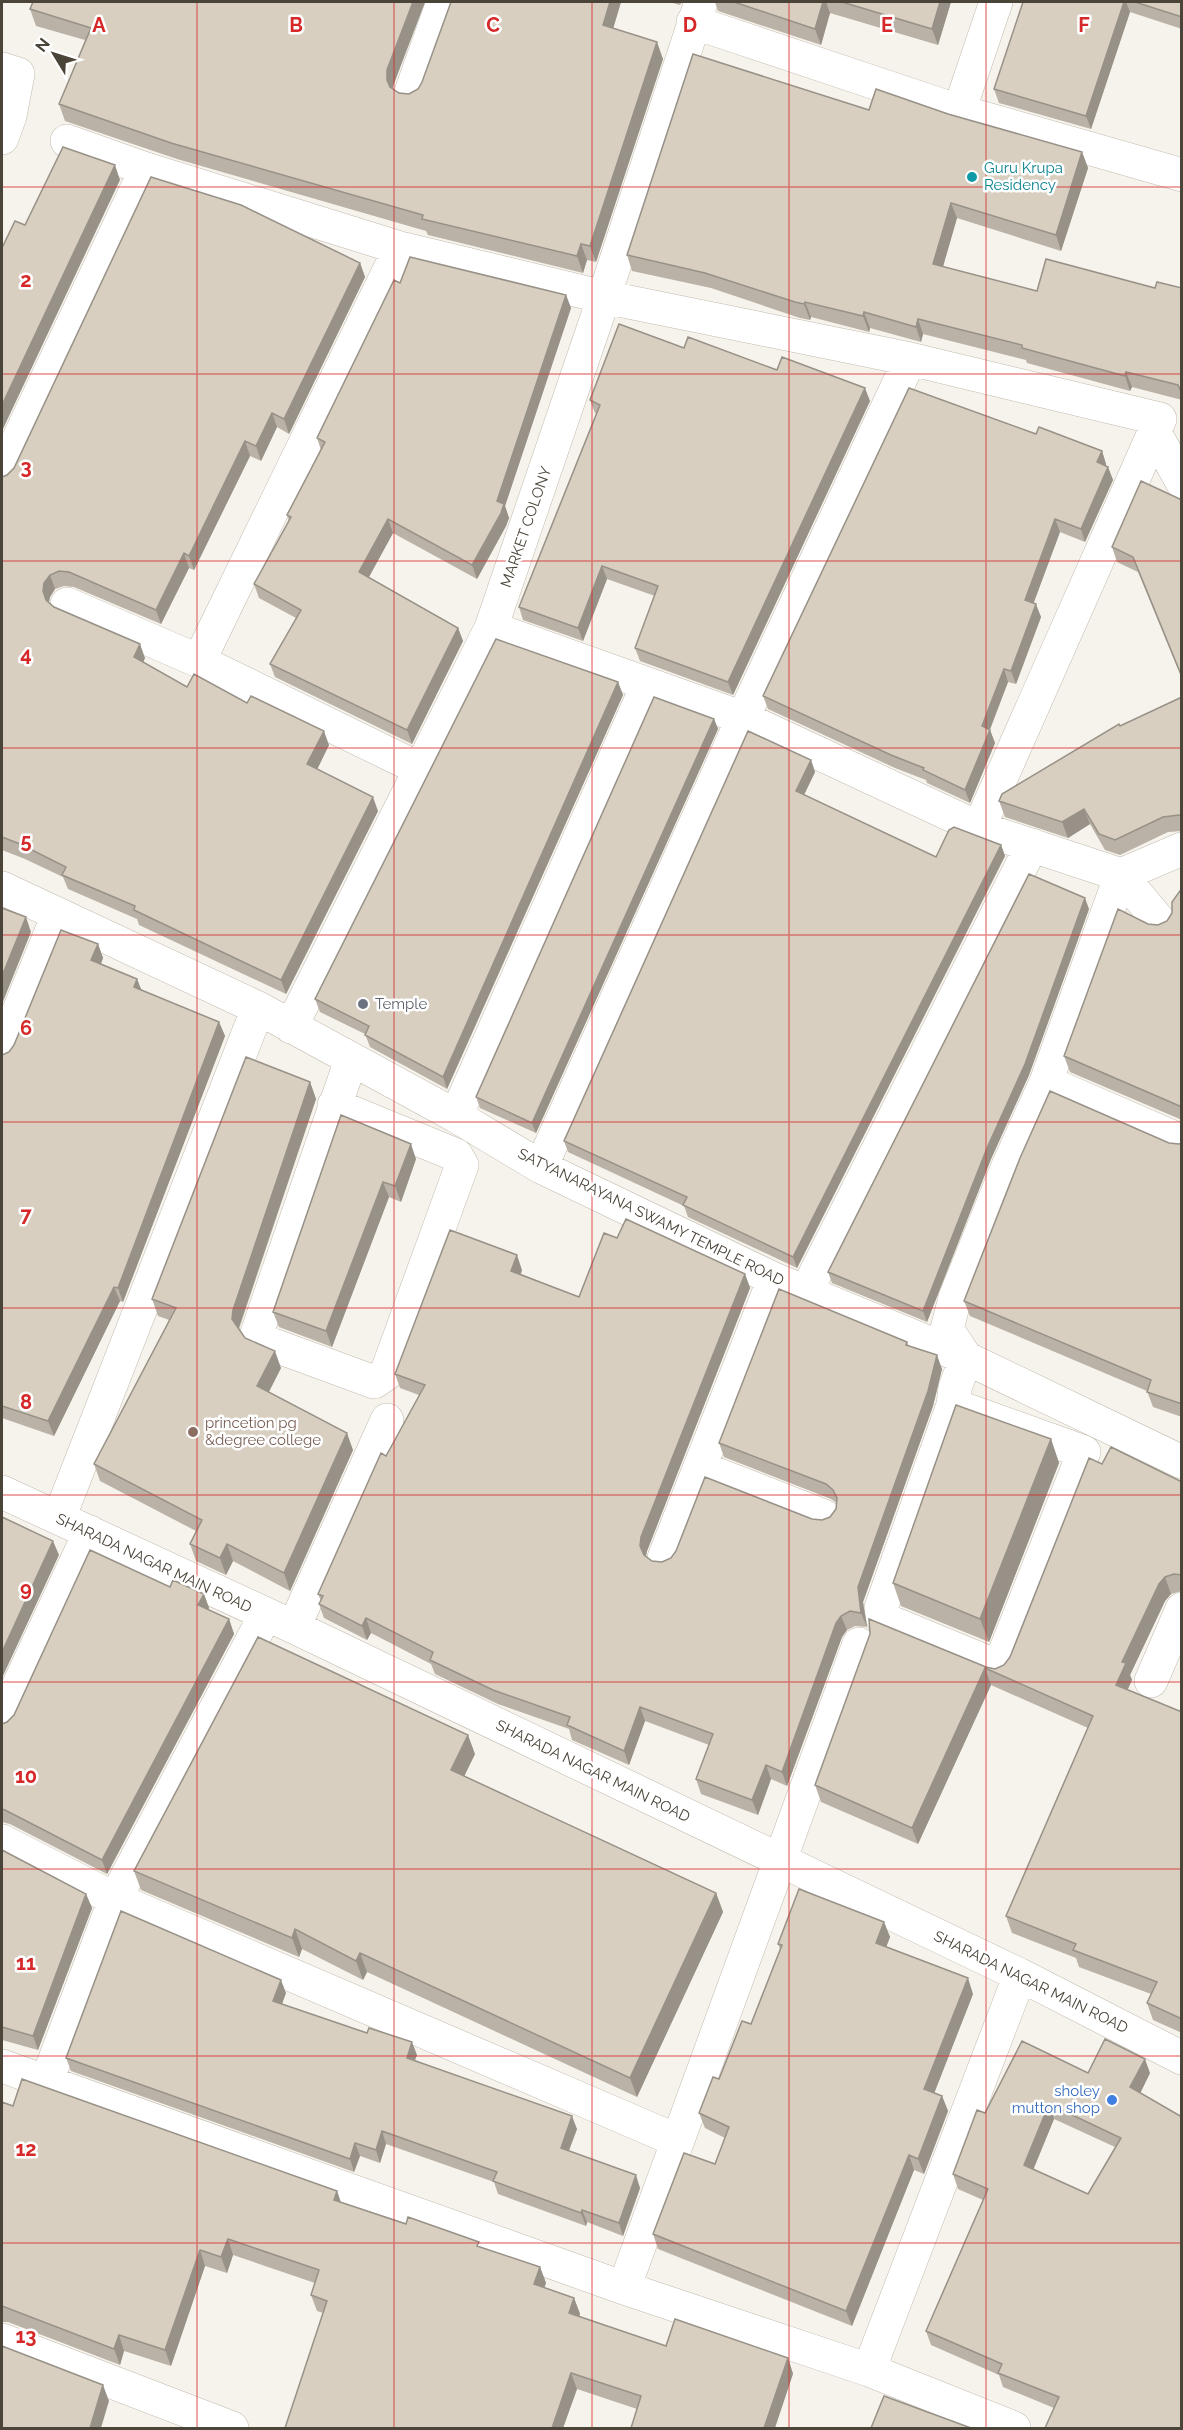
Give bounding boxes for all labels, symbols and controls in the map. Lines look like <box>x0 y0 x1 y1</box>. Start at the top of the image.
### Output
text: A <box>92 13 106 37</box>
text: B <box>289 13 303 37</box>
text: C <box>486 13 500 37</box>
text: D <box>683 13 697 37</box>
text: E <box>881 13 893 37</box>
text: F <box>1078 13 1090 37</box>
north arrow <box>24 24 84 84</box>
text: N <box>31 34 54 56</box>
place label: Guru Krupa Residency <box>984 159 1063 194</box>
marker: Guru Krupa Residency <box>965 170 979 184</box>
text: 2 <box>20 268 32 292</box>
text: 3 <box>20 455 32 479</box>
street label: MARKET COLONY <box>497 464 555 590</box>
text: 4 <box>20 642 32 666</box>
text: 5 <box>20 829 32 853</box>
place label: Temple <box>375 995 427 1013</box>
marker: Temple <box>356 997 370 1011</box>
text: 6 <box>20 1016 32 1040</box>
street label: SATYANARAYANA SWAMY TEMPLE ROAD <box>515 1145 787 1290</box>
text: 7 <box>20 1203 32 1227</box>
text: 8 <box>20 1390 32 1414</box>
place label: princetion pg &degree college <box>205 1414 321 1449</box>
marker: princetion pg &degree college <box>186 1425 200 1439</box>
street label: SHARADA NAGAR MAIN ROAD <box>53 1510 255 1616</box>
text: 9 <box>20 1577 32 1601</box>
street label: SHARADA NAGAR MAIN ROAD <box>493 1716 693 1826</box>
text: 10 <box>15 1764 37 1788</box>
street label: SHARADA NAGAR MAIN ROAD <box>931 1927 1131 2037</box>
text: 11 <box>16 1951 36 1975</box>
place label: sholey mutton shop <box>1012 2082 1100 2117</box>
marker: sholey mutton shop <box>1105 2093 1119 2107</box>
text: 12 <box>15 2137 37 2161</box>
text: 13 <box>15 2324 37 2348</box>

